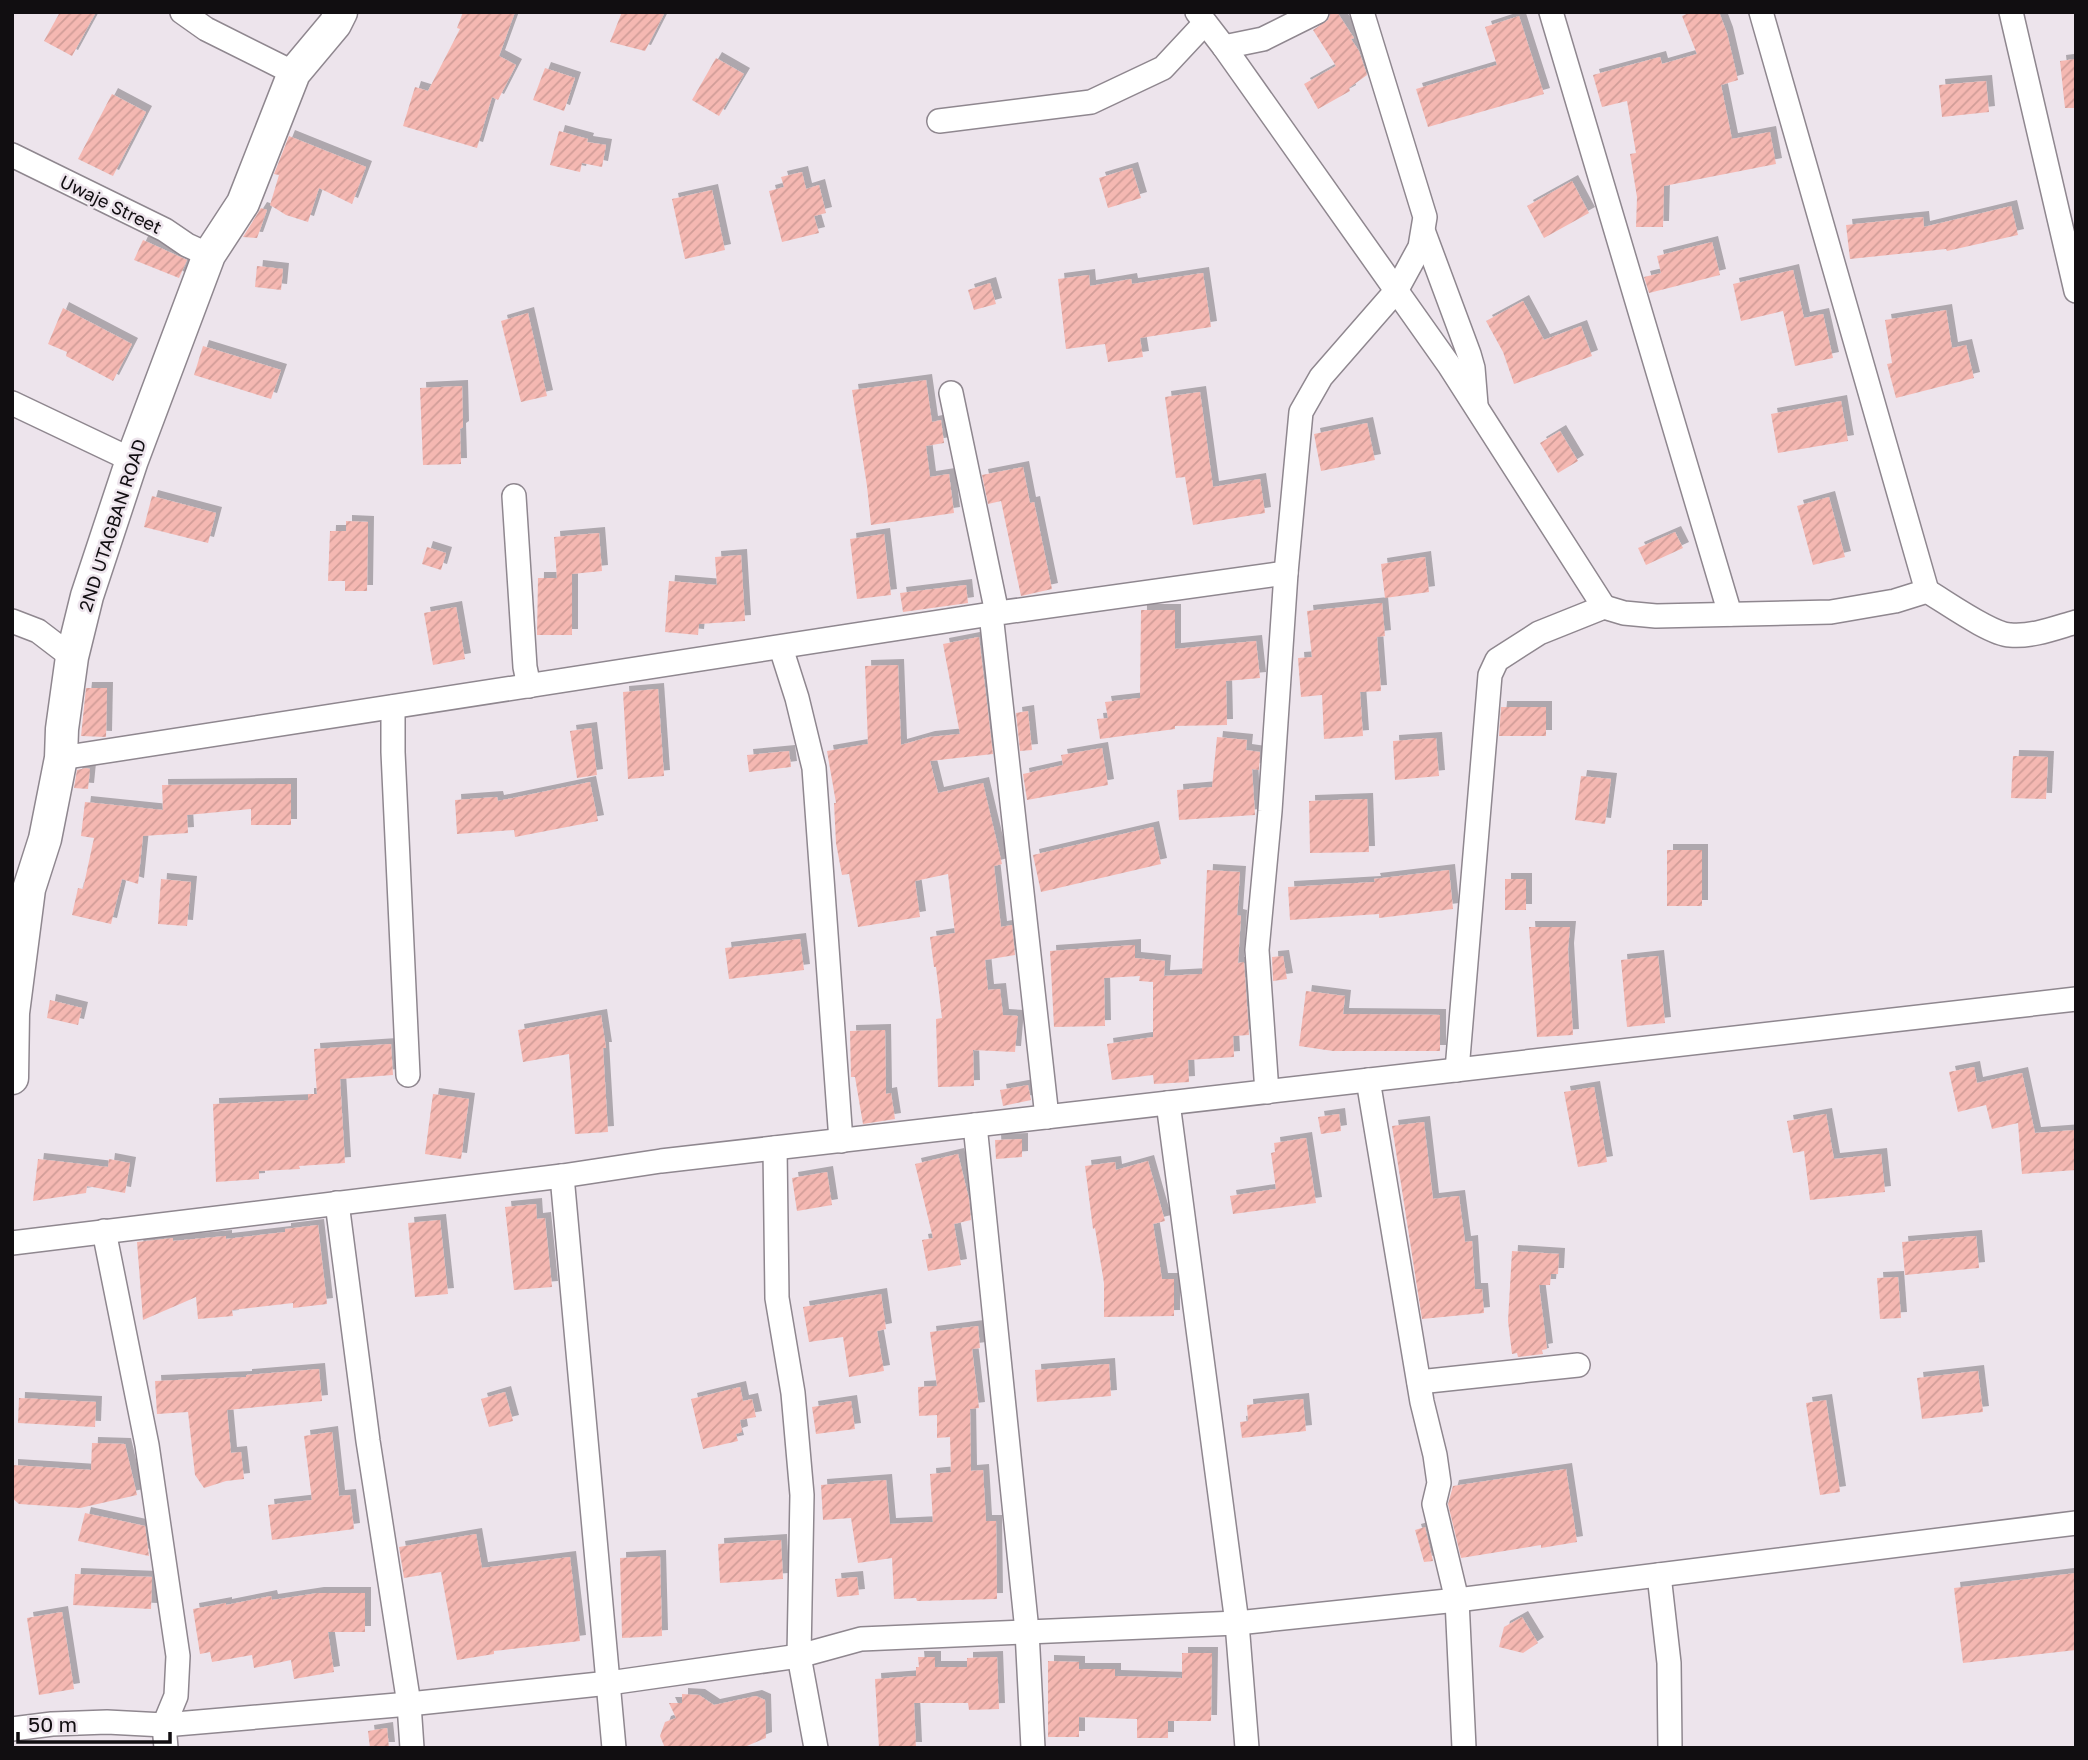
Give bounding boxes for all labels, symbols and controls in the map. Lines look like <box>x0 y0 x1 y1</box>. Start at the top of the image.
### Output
street label: Uwaje Street <box>56 170 166 238</box>
street label: 2ND UTAGBAN ROAD <box>74 436 150 614</box>
scale bar <box>18 1700 170 1744</box>
text: 50 m <box>28 1711 77 1737</box>

